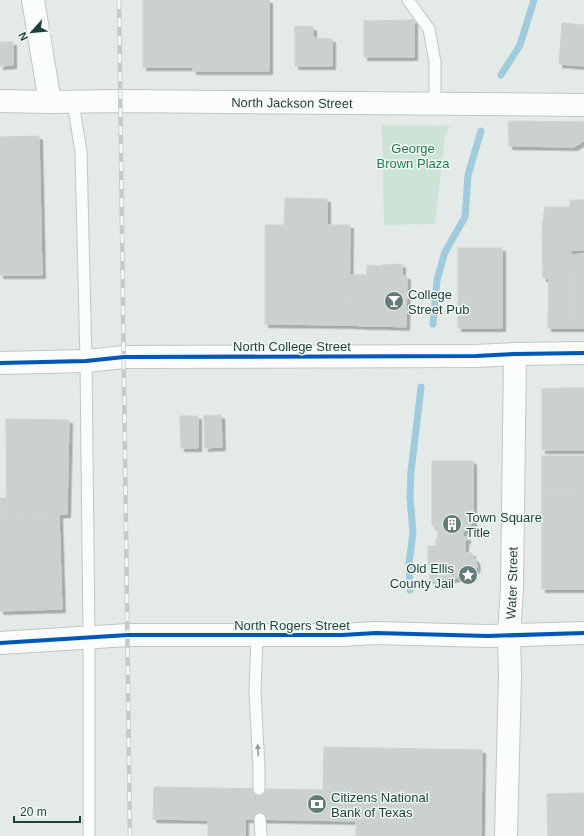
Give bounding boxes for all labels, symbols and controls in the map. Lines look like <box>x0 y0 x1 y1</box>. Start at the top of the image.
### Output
north arrow <box>12 12 52 52</box>
text: N <box>16 30 30 43</box>
street label: North Jackson Street <box>231 94 353 111</box>
park label: George Brown Plaza <box>377 141 450 171</box>
place label: College Street Pub <box>408 287 469 317</box>
bar icon: College Street Pub <box>383 290 405 312</box>
street label: North College Street <box>233 339 351 354</box>
place label: Town Square Title <box>466 510 542 540</box>
building icon: Town Square Title <box>441 513 463 535</box>
street label: Water Street <box>502 546 520 620</box>
place label: Old Ellis County Jail <box>390 561 454 591</box>
place icon: Old Ellis County Jail <box>457 564 479 586</box>
street label: North Rogers Street <box>234 618 350 633</box>
one-way arrow <box>255 743 261 756</box>
place label: Citizens National Bank of Texas <box>331 790 429 820</box>
bank icon: Citizens National Bank of Texas <box>306 793 328 815</box>
scale bar <box>14 798 80 824</box>
text: 20 m <box>20 805 47 819</box>

